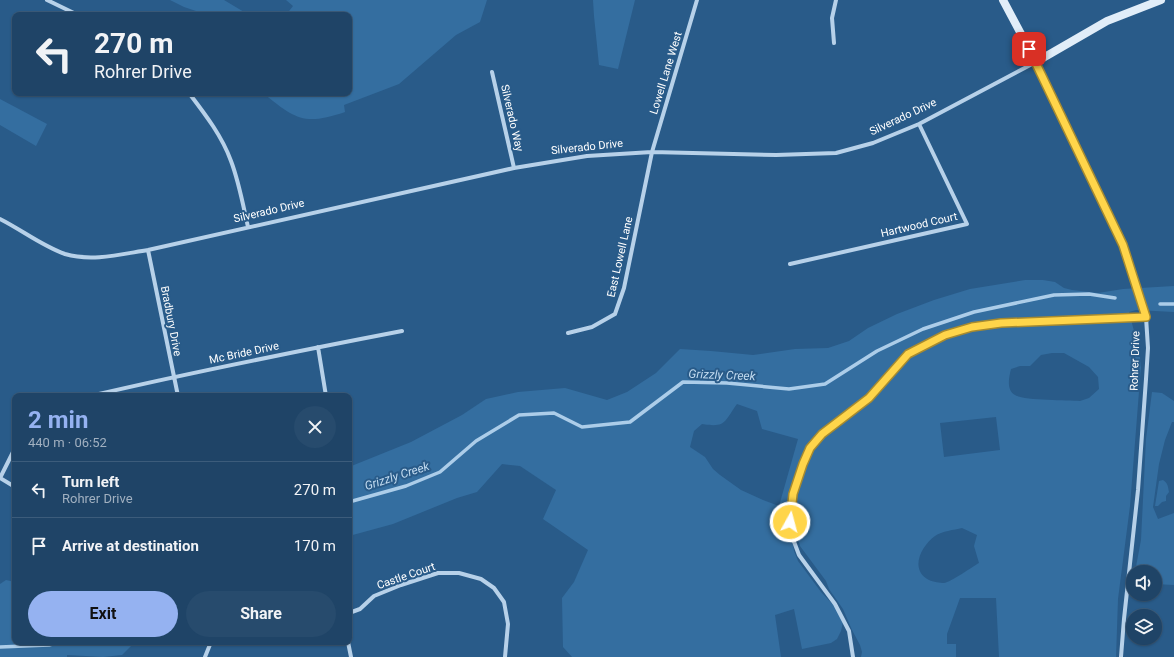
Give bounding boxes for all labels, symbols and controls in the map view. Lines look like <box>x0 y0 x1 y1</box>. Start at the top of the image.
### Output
text: 270 m <box>94 27 173 60</box>
icon: left <box>28 28 80 80</box>
street label: Lowell Lane West <box>647 30 685 116</box>
pin <box>1012 32 1046 66</box>
icon: arrive <box>1018 38 1040 60</box>
text: Rohrer Drive <box>94 61 192 82</box>
street label: Silverado Way <box>498 83 526 154</box>
street label: Silverado Drive <box>867 96 939 138</box>
street label: Silverado Drive <box>550 137 624 157</box>
street label: Silverado Drive <box>232 196 306 225</box>
street label: Hartwood Court <box>879 210 959 240</box>
street label: East Lowell Lane <box>604 215 636 299</box>
street label: Bradbury Drive <box>158 285 184 357</box>
street label: Rohrer Drive <box>1127 331 1143 391</box>
street label: Mc Bride Drive <box>208 339 280 367</box>
water label: Grizzly Creek <box>688 367 757 383</box>
text: 2 min <box>28 406 88 434</box>
button: close <box>294 406 336 448</box>
text: 440 m · 06:52 <box>28 435 107 450</box>
water label: Grizzly Creek <box>363 459 432 493</box>
text: Turn left <box>62 473 119 491</box>
icon: left <box>28 479 50 501</box>
text: 270 m <box>294 481 336 499</box>
text: Rohrer Drive <box>62 491 133 506</box>
position arrow <box>769 501 811 543</box>
icon: arrive <box>28 535 50 557</box>
text: Arrive at destination <box>62 537 199 555</box>
text: 170 m <box>294 537 336 555</box>
street label: Castle Court <box>375 560 437 592</box>
map controls <box>1126 565 1162 645</box>
button: sound <box>1126 565 1162 601</box>
button: Exit <box>28 591 178 637</box>
button: Share <box>186 591 336 637</box>
button: layers <box>1126 609 1162 645</box>

